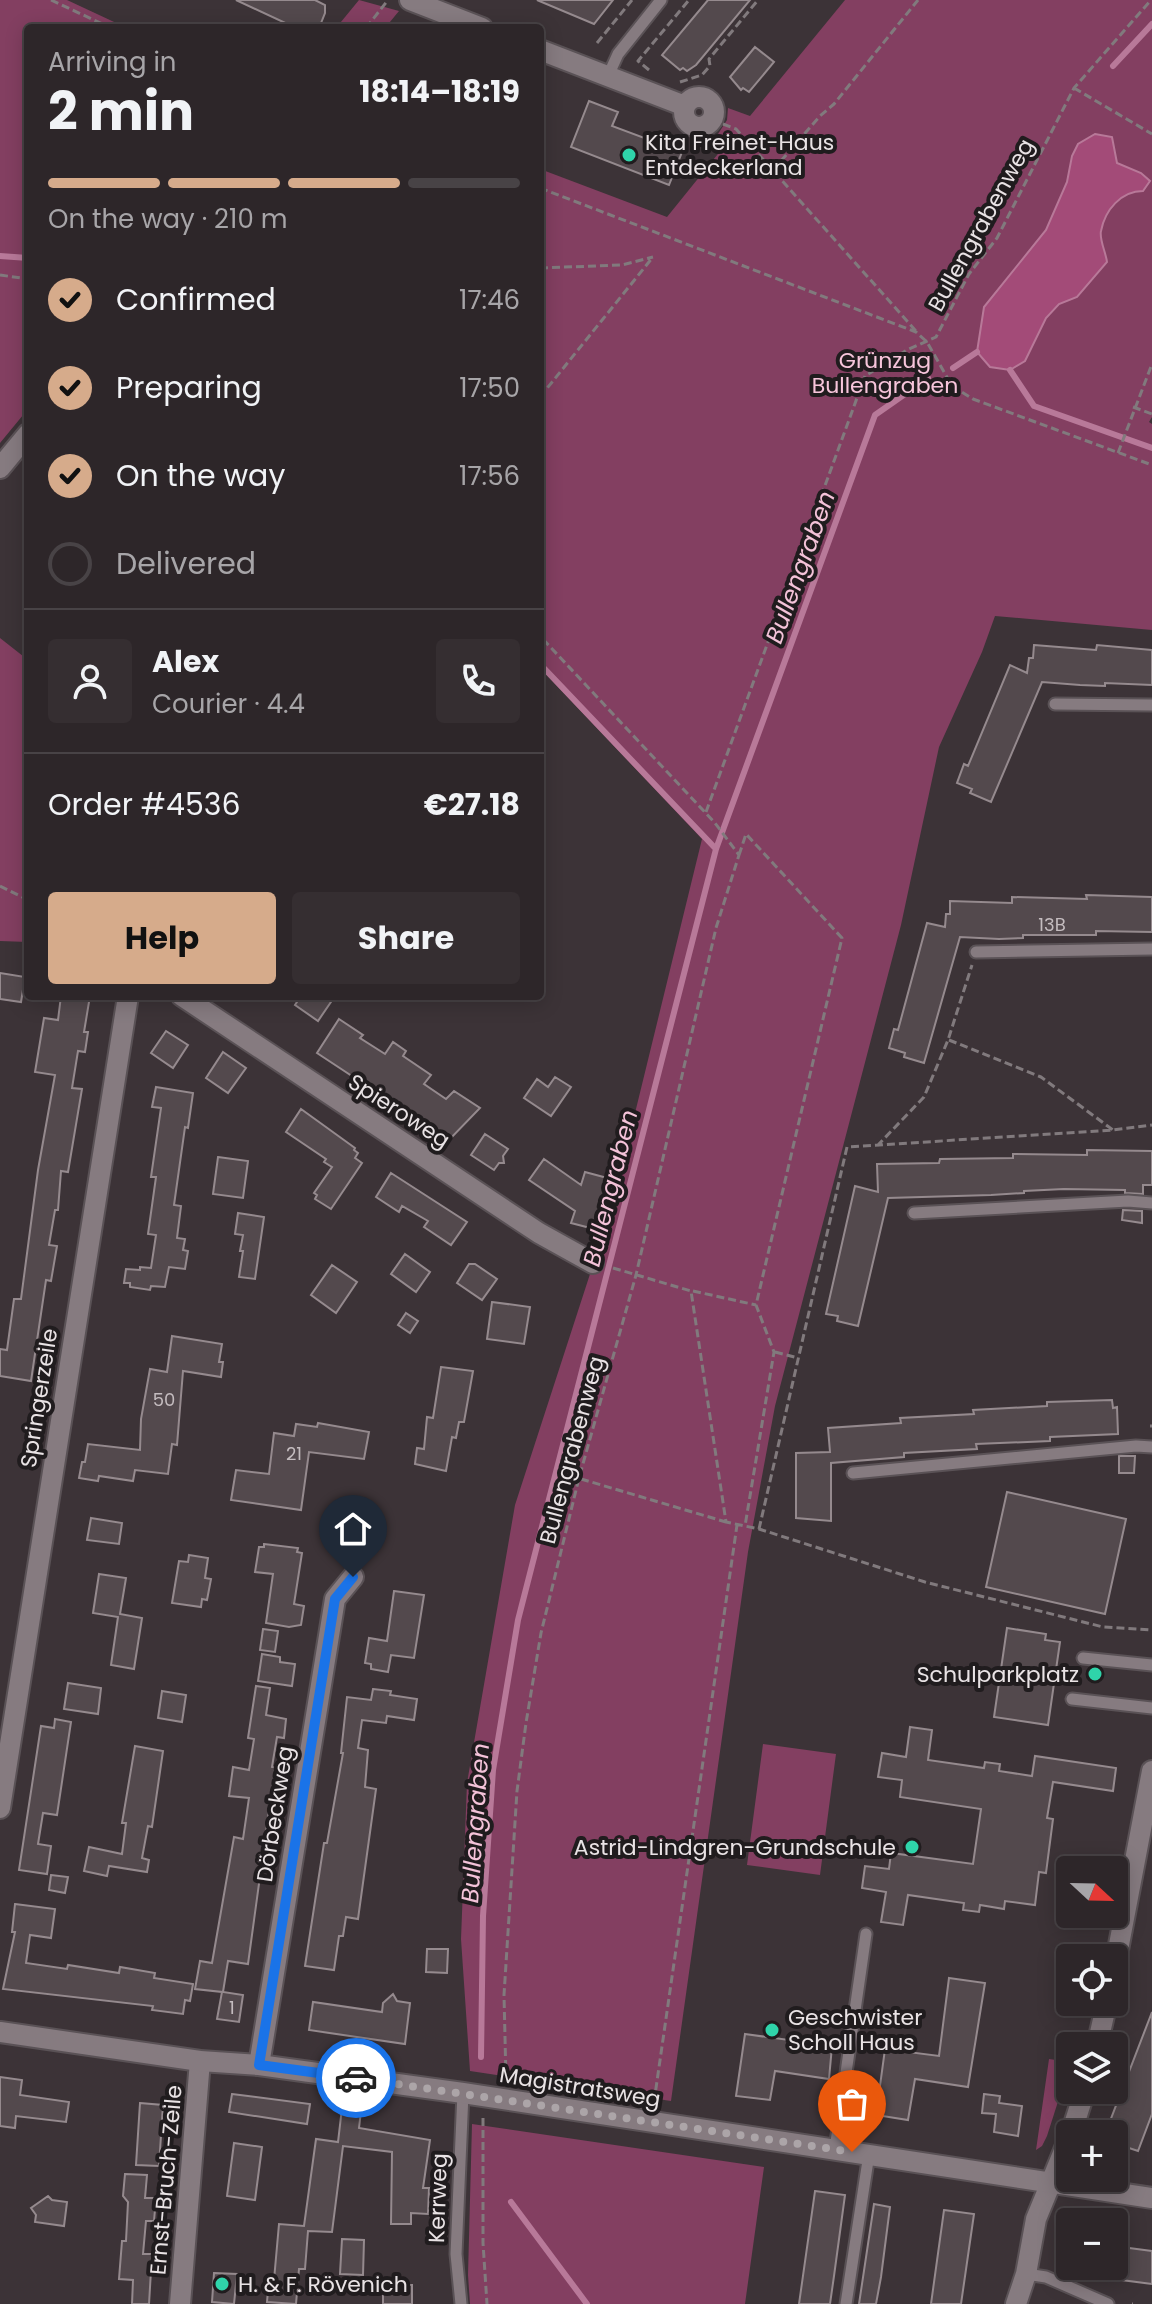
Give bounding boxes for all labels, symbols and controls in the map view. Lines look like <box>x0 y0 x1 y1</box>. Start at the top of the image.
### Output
text: Arriving in <box>48 44 177 80</box>
text: 18:14–18:19 <box>359 70 520 113</box>
text: 2 min <box>48 75 194 148</box>
place label: Kita Freinet-Haus Entdeckerland <box>645 127 834 183</box>
street label: Bullengrabenweg <box>921 133 1041 317</box>
marker: Kita Freinet-Haus Entdeckerland <box>620 146 638 164</box>
text: On the way · 210 m <box>48 201 287 237</box>
icon: check <box>48 278 92 322</box>
text: Confirmed <box>116 278 276 321</box>
text: 17:46 <box>459 282 520 318</box>
park label: Grünzug Bullengraben <box>812 345 958 401</box>
icon: check <box>48 366 92 410</box>
text: Preparing <box>116 366 262 409</box>
text: 17:50 <box>459 370 520 406</box>
icon: check <box>48 454 92 498</box>
text: On the way <box>116 454 285 497</box>
text: 17:56 <box>459 458 520 494</box>
water label: Bullengraben <box>757 486 843 648</box>
text: Delivered <box>116 542 256 585</box>
button: person <box>48 639 132 723</box>
button: phone <box>436 639 520 723</box>
text: Alex <box>152 640 219 683</box>
text: Courier · 4.4 <box>152 686 305 722</box>
text: Order #4536 <box>48 783 240 826</box>
text: €27.18 <box>424 783 520 826</box>
button: Help <box>48 892 276 984</box>
button: Share <box>292 892 520 984</box>
house number: 13B <box>1038 912 1066 937</box>
street label: Spieroweg <box>342 1066 456 1156</box>
water label: Bullengraben <box>575 1106 645 1270</box>
street label: Springerzeile <box>13 1326 65 1470</box>
street label: Bullengrabenweg <box>532 1353 612 1547</box>
house number: 50 <box>153 1387 175 1412</box>
house number: 21 <box>286 1441 302 1466</box>
pin <box>319 1495 387 1577</box>
icon: home <box>331 1507 375 1551</box>
place label: Schulparkplatz <box>917 1659 1079 1690</box>
marker: Schulparkplatz <box>1086 1665 1104 1683</box>
water label: Bullengraben <box>453 1742 497 1904</box>
street label: Dörbeckweg <box>249 1744 301 1884</box>
place label: Astrid-Lindgren-Grundschule <box>574 1832 896 1863</box>
marker: Astrid-Lindgren-Grundschule <box>903 1838 921 1856</box>
north arrow <box>1056 1856 1128 1928</box>
map controls <box>1056 1856 1128 2280</box>
button: locate <box>1056 1944 1128 2016</box>
house number: 1 <box>229 1995 235 2020</box>
place label: Geschwister Scholl Haus <box>788 2002 922 2058</box>
marker: Geschwister Scholl Haus <box>763 2021 781 2039</box>
button: layers <box>1056 2032 1128 2104</box>
courier <box>316 2038 396 2118</box>
icon: car <box>334 2056 378 2100</box>
street label: Magistratsweg <box>497 2059 663 2115</box>
pin <box>818 2070 886 2152</box>
icon: bag <box>830 2082 874 2126</box>
street label: Ernst-Bruch-Zeile <box>142 2084 190 2276</box>
button: + <box>1056 2120 1128 2192</box>
street label: Kerrweg <box>421 2153 455 2243</box>
button: − <box>1056 2208 1128 2280</box>
place label: H. & F. Rövenich <box>238 2269 408 2300</box>
marker: H. & F. Rövenich <box>213 2275 231 2293</box>

